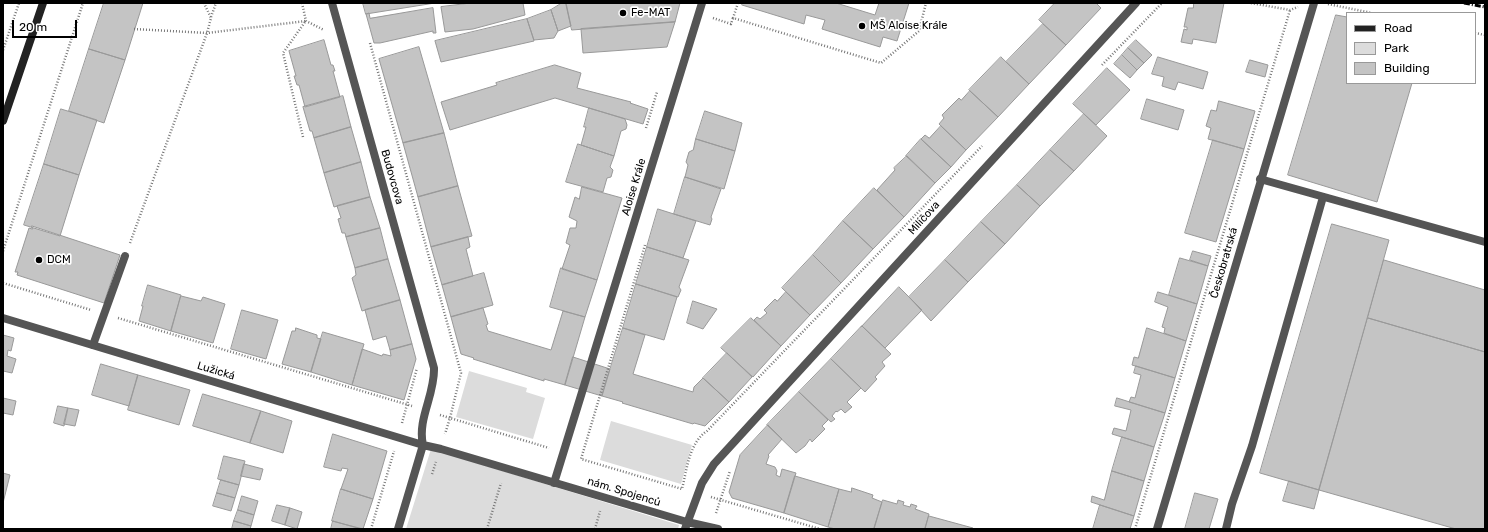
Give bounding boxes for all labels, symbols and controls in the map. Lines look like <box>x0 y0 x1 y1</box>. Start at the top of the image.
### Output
place label: Fe-MAT <box>631 6 670 20</box>
marker: Fe-MAT <box>618 8 628 18</box>
scale bar <box>14 12 79 38</box>
legend <box>1346 12 1476 84</box>
place label: MŠ Aloise Krále <box>870 19 947 33</box>
text: 20 m <box>19 20 47 34</box>
marker: MŠ Aloise Krále <box>857 21 867 31</box>
text: Road <box>1384 21 1412 35</box>
text: Park <box>1384 41 1409 55</box>
text: Building <box>1384 61 1430 75</box>
street label: Budovcova <box>378 148 406 206</box>
street label: Aloise Krále <box>619 157 649 217</box>
street label: Milíčova <box>905 198 943 238</box>
street label: Českobratrská <box>1208 226 1240 300</box>
place label: DCM <box>47 253 71 267</box>
marker: DCM <box>34 255 44 265</box>
street label: Lužická <box>196 359 236 383</box>
street label: nám. Spojenců <box>586 475 662 509</box>

